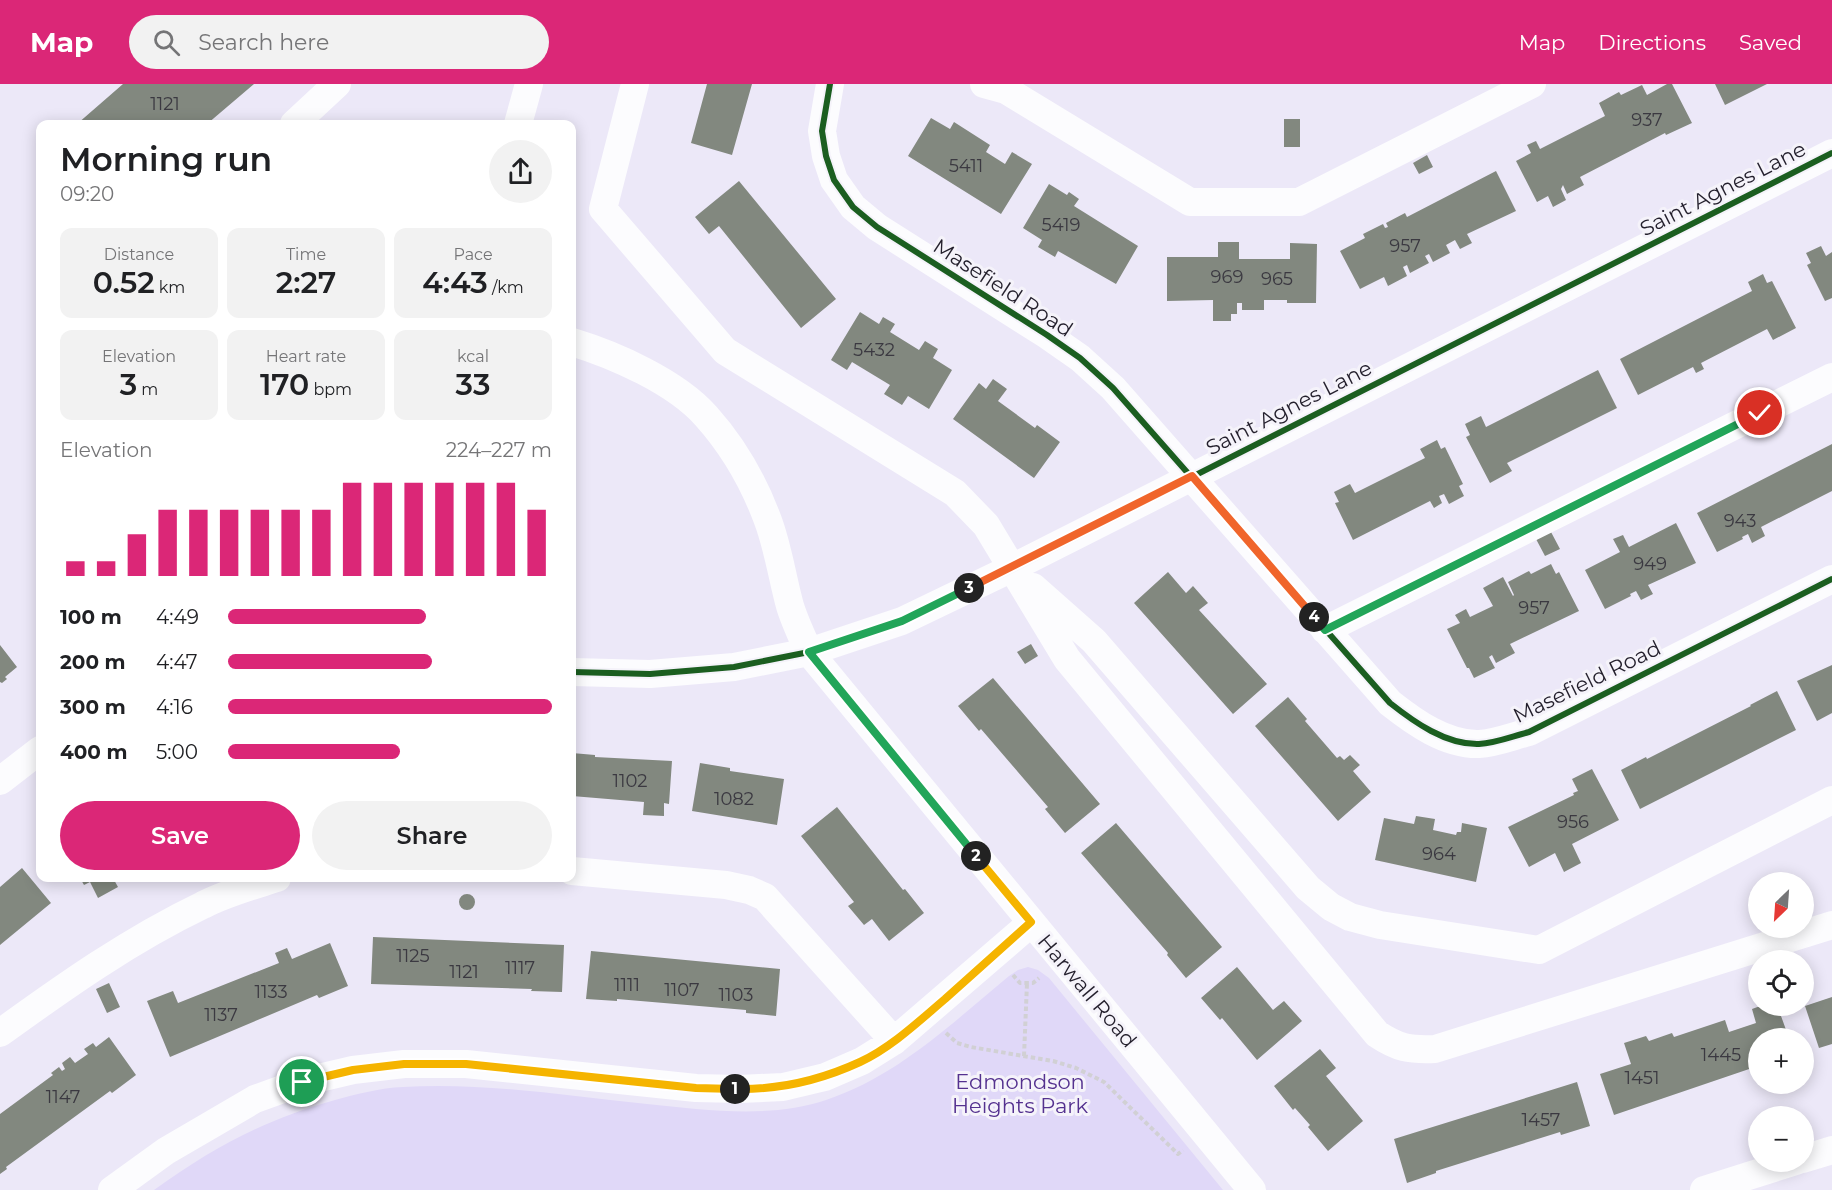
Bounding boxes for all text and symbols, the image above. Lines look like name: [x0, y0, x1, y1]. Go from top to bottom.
search box: [129, 15, 549, 69]
text: Map: [30, 25, 93, 59]
icon: search: [150, 26, 183, 59]
text: Search here: [198, 29, 329, 56]
text: Map: [1519, 30, 1565, 55]
text: Directions: [1598, 30, 1706, 55]
text: Saved: [1739, 30, 1802, 55]
house number: 1121: [150, 93, 180, 115]
house number: 937: [1631, 109, 1663, 131]
street label: Saint Agnes Lane: [1636, 136, 1810, 241]
text: Morning run: [60, 139, 272, 179]
button: share: [489, 140, 552, 203]
house number: 5411: [949, 155, 983, 177]
text: 09:20: [60, 182, 114, 206]
house number: 5419: [1041, 214, 1081, 236]
street label: Masefield Road: [929, 233, 1078, 342]
house number: 957: [1389, 235, 1421, 257]
text: Distance: [104, 245, 174, 264]
text: Time: [286, 245, 326, 264]
text: Pace: [453, 245, 493, 264]
text: 0.52: [93, 264, 155, 301]
text: 2:27: [276, 264, 336, 301]
text: 4:43: [422, 264, 488, 301]
house number: 969: [1211, 266, 1243, 288]
house number: 965: [1261, 268, 1293, 290]
text: km: [155, 278, 185, 297]
text: /km: [488, 278, 524, 297]
house number: 5432: [853, 339, 895, 361]
text: Elevation: [102, 347, 176, 366]
text: Heart rate: [266, 347, 346, 366]
text: kcal: [457, 347, 489, 366]
street label: Saint Agnes Lane: [1202, 355, 1376, 460]
text: 3: [120, 366, 137, 403]
text: 170: [260, 366, 309, 403]
text: 33: [456, 366, 490, 403]
text: m: [137, 380, 158, 399]
text: bpm: [309, 380, 352, 399]
pin: [1734, 387, 1785, 438]
icon: check: [1743, 396, 1776, 429]
text: Elevation: [60, 438, 152, 462]
text: 224–227 m: [446, 438, 552, 462]
house number: 943: [1724, 510, 1756, 532]
house number: 949: [1633, 553, 1667, 575]
pin: 3: [954, 573, 984, 603]
text: 3: [964, 578, 974, 597]
house number: 957: [1518, 597, 1550, 619]
pin: 4: [1299, 602, 1329, 632]
text: 100 m: [60, 605, 122, 629]
text: 4:49: [156, 605, 199, 629]
text: 4: [1308, 607, 1320, 626]
street label: Masefield Road: [1509, 635, 1665, 728]
text: 200 m: [60, 650, 126, 674]
text: 4:47: [156, 650, 198, 674]
text: 300 m: [60, 695, 126, 719]
text: 4:16: [156, 695, 193, 719]
text: 400 m: [60, 740, 128, 764]
text: 5:00: [156, 740, 198, 764]
house number: 1102: [612, 770, 648, 792]
house number: 1082: [714, 788, 754, 810]
button: Save: [60, 801, 300, 870]
button: Share: [312, 801, 552, 870]
house number: 956: [1557, 811, 1589, 833]
pin: 2: [961, 841, 991, 871]
house number: 964: [1422, 843, 1456, 865]
text: 2: [971, 846, 981, 865]
north arrow: [1748, 872, 1814, 938]
map controls: [1748, 872, 1814, 1172]
street label: Harwall Road: [1033, 929, 1142, 1052]
house number: 1125: [396, 945, 430, 967]
button: locate: [1748, 950, 1814, 1016]
house number: 1117: [505, 957, 535, 979]
house number: 1121: [449, 961, 479, 983]
house number: 1111: [614, 974, 640, 996]
house number: 1107: [664, 979, 700, 1001]
house number: 1133: [254, 981, 288, 1003]
house number: 1103: [719, 984, 753, 1006]
house number: 1137: [204, 1004, 238, 1026]
button: +: [1748, 1028, 1814, 1094]
house number: 1445: [1701, 1044, 1741, 1066]
pin: [276, 1056, 327, 1107]
icon: arrive: [285, 1065, 318, 1098]
house number: 1451: [1624, 1067, 1660, 1089]
park label: Edmondson Heights Park: [952, 1069, 1089, 1118]
pin: 1: [720, 1074, 750, 1104]
text: 1: [732, 1079, 738, 1098]
house number: 1147: [46, 1086, 80, 1108]
button: −: [1748, 1106, 1814, 1172]
house number: 1457: [1522, 1109, 1560, 1131]

